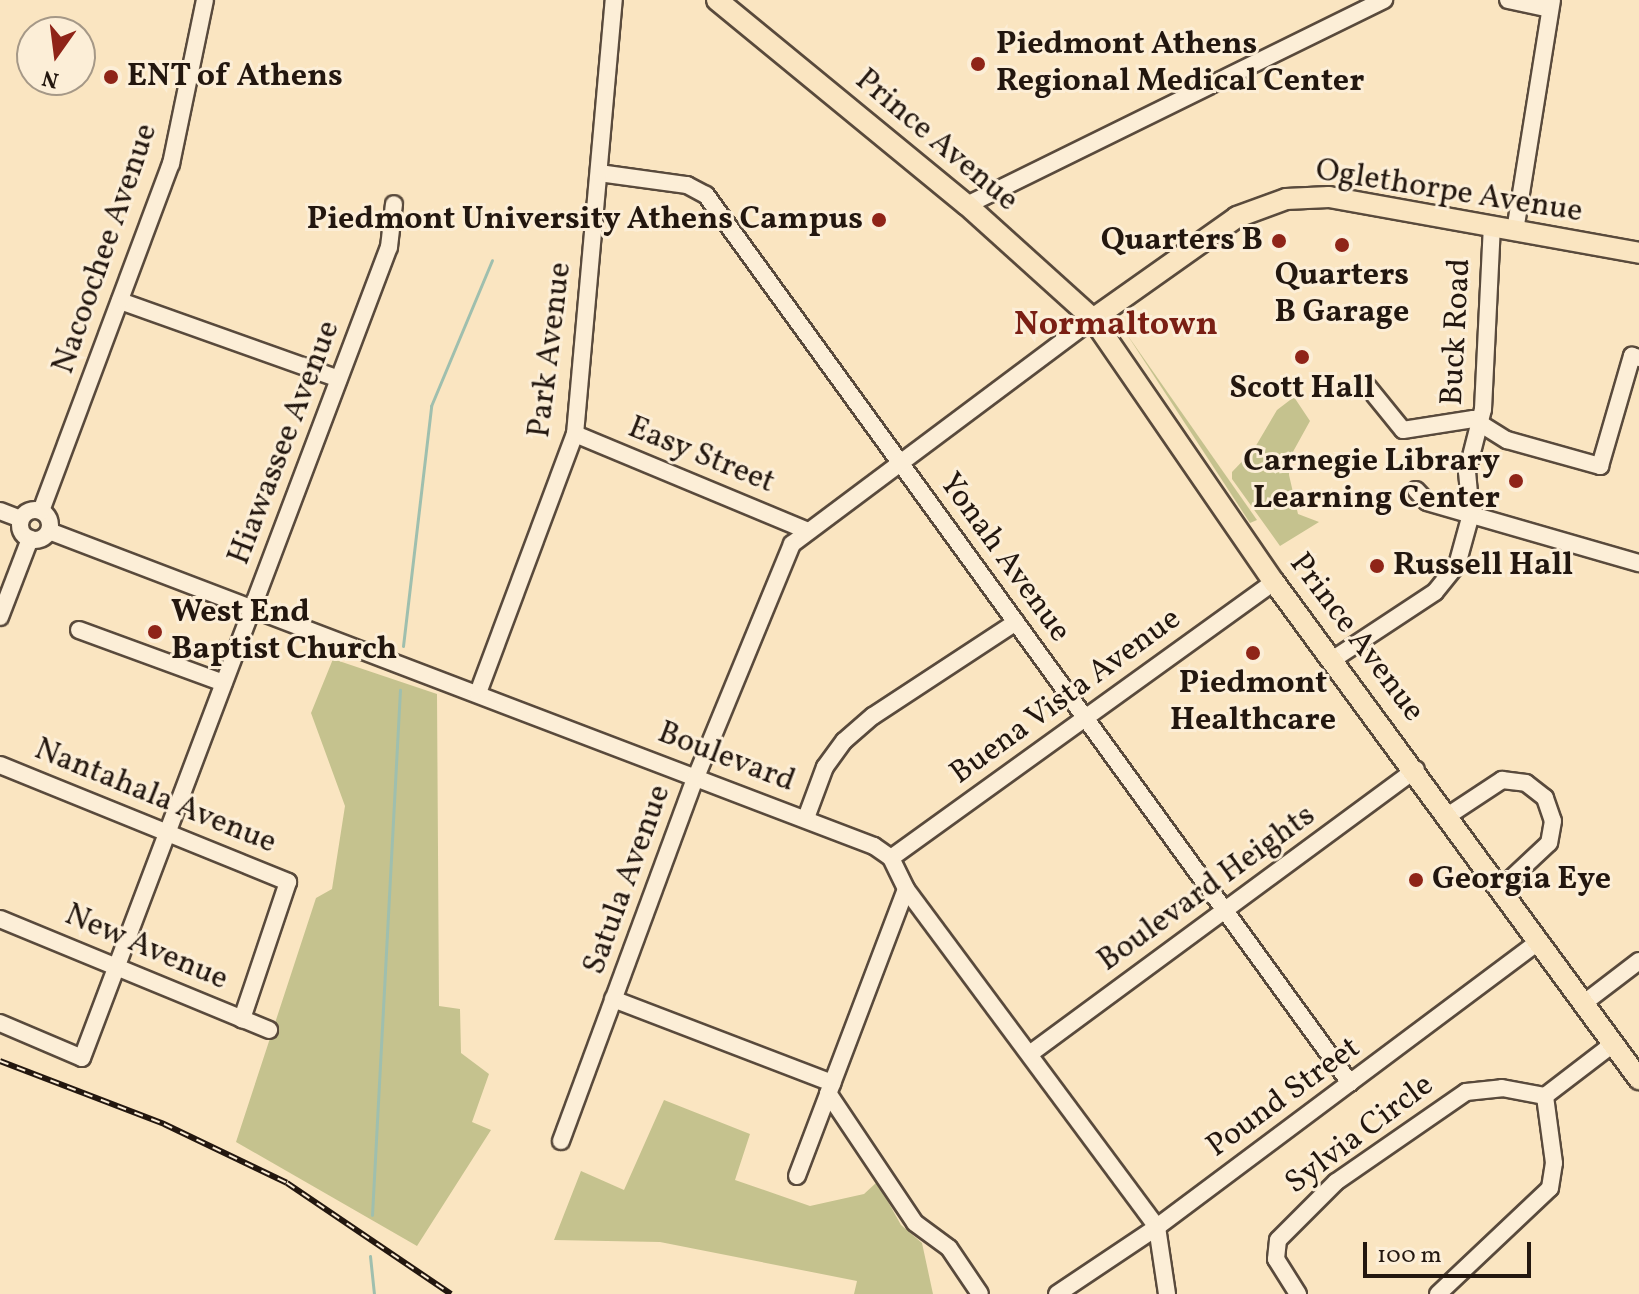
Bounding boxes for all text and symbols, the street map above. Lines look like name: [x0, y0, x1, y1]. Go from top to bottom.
north arrow: [16, 16, 96, 96]
place label: Piedmont Athens Regional Medical Center: [996, 27, 1364, 102]
marker: Piedmont Athens Regional Medical Center: [967, 53, 989, 75]
place label: ENT of Athens: [127, 58, 341, 96]
text: N: [39, 61, 62, 95]
street label: Prince Avenue: [847, 62, 1025, 220]
marker: ENT of Athens: [102, 68, 120, 86]
street label: Nacoochee Avenue: [45, 119, 167, 379]
street label: Oglethorpe Avenue: [1313, 152, 1585, 232]
place label: Piedmont University Athens Campus: [306, 201, 863, 239]
marker: Piedmont University Athens Campus: [870, 211, 888, 229]
place label: Quarters B: [1101, 222, 1263, 260]
marker: Quarters B: [1270, 232, 1288, 250]
marker: Quarters B Garage: [1333, 236, 1351, 254]
street label: Buck Road: [1434, 257, 1480, 407]
place label: Quarters B Garage: [1275, 258, 1409, 333]
street label: Park Avenue: [521, 260, 581, 440]
district label: Normaltown: [1014, 306, 1218, 346]
street label: Hiawassee Avenue: [221, 316, 349, 570]
marker: Scott Hall: [1293, 348, 1311, 366]
place label: Scott Hall: [1229, 370, 1375, 408]
street label: Easy Street: [622, 409, 780, 503]
place label: Carnegie Library Learning Center: [1243, 444, 1500, 519]
street label: Yonah Avenue: [930, 466, 1078, 650]
marker: Carnegie Library Learning Center: [1507, 472, 1525, 490]
street label: Prince Avenue: [1280, 546, 1432, 730]
place label: Russell Hall: [1393, 547, 1573, 585]
marker: Russell Hall: [1368, 557, 1386, 575]
place label: West End Baptist Church: [171, 595, 397, 670]
street label: Buena Vista Avenue: [943, 600, 1189, 794]
marker: West End Baptist Church: [146, 623, 164, 641]
marker: Piedmont Healthcare: [1244, 644, 1262, 662]
place label: Piedmont Healthcare: [1170, 666, 1336, 741]
street label: Boulevard: [652, 714, 800, 802]
street label: Nantahala Avenue: [28, 731, 282, 863]
street label: Satula Avenue: [576, 780, 680, 980]
street label: Boulevard Heights: [1091, 797, 1323, 981]
place label: Georgia Eye: [1432, 861, 1611, 899]
marker: Georgia Eye: [1407, 871, 1425, 889]
street label: New Avenue: [58, 896, 234, 1000]
street label: Pound Street: [1200, 1029, 1368, 1167]
street label: Sylvia Circle: [1278, 1067, 1442, 1203]
scale bar: [1367, 1226, 1535, 1276]
text: 100 m: [1377, 1239, 1442, 1273]

